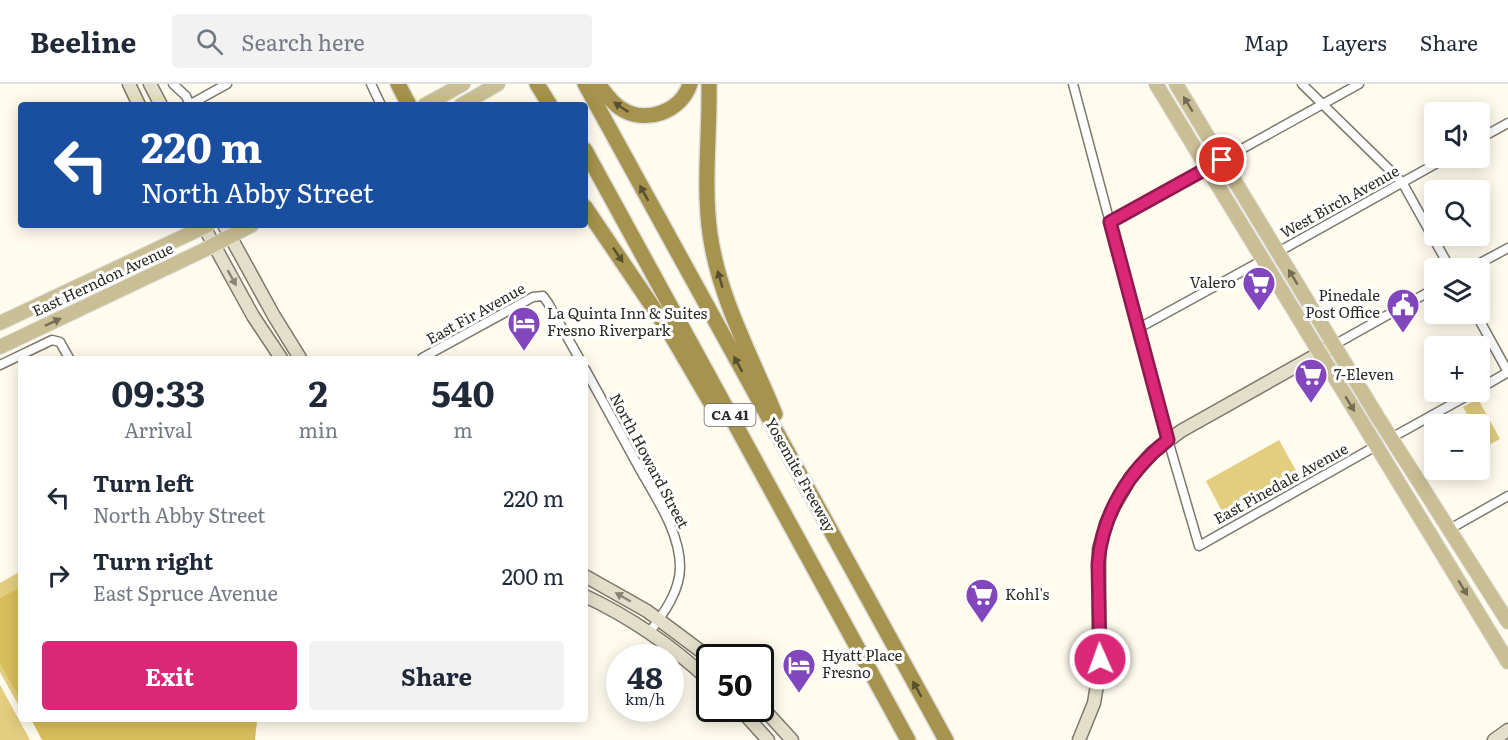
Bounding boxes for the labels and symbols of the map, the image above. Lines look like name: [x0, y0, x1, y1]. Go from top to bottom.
one-way arrow: [1183, 96, 1194, 112]
one-way arrow: [613, 102, 630, 113]
pin: [1196, 134, 1247, 185]
street label: West Birch Avenue: [1275, 158, 1403, 243]
one-way arrow: [639, 184, 649, 201]
street label: East Herndon Avenue: [28, 236, 177, 321]
one-way arrow: [612, 247, 623, 264]
supermarket icon: Valero: [1241, 265, 1277, 312]
one-way arrow: [1287, 269, 1298, 285]
one-way arrow: [227, 270, 237, 287]
one-way arrow: [715, 270, 724, 288]
place label: Valero: [1190, 270, 1236, 293]
street label: East Fir Avenue: [422, 276, 529, 349]
place label: Pinedale Post Office: [1305, 283, 1380, 323]
public building icon: Pinedale Post Office: [1385, 287, 1421, 334]
place label: La Quinta Inn & Suites Fresno Riverpark: [547, 301, 707, 341]
hotel icon: La Quinta Inn & Suites Fresno Riverpark: [506, 305, 542, 352]
one-way arrow: [44, 317, 61, 326]
one-way arrow: [733, 355, 743, 372]
supermarket icon: 7-Eleven: [1293, 357, 1329, 404]
place label: 7-Eleven: [1334, 362, 1394, 385]
street label: North Howard Street: [605, 389, 696, 532]
one-way arrow: [1345, 396, 1356, 412]
road number: CA 41: [704, 404, 756, 426]
street label: Yosemite Freeway: [760, 413, 843, 536]
street label: East Pinedale Avenue: [1209, 436, 1352, 529]
supermarket icon: Kohl's: [964, 577, 1000, 624]
one-way arrow: [1457, 580, 1468, 596]
place label: Kohl's: [1005, 582, 1050, 605]
one-way arrow: [615, 591, 631, 602]
position arrow: [1068, 627, 1132, 691]
place label: Hyatt Place Fresno: [822, 643, 903, 683]
speed limit sign: 50: [696, 644, 774, 722]
hotel icon: Hyatt Place Fresno: [781, 647, 817, 694]
one-way arrow: [912, 680, 922, 697]

